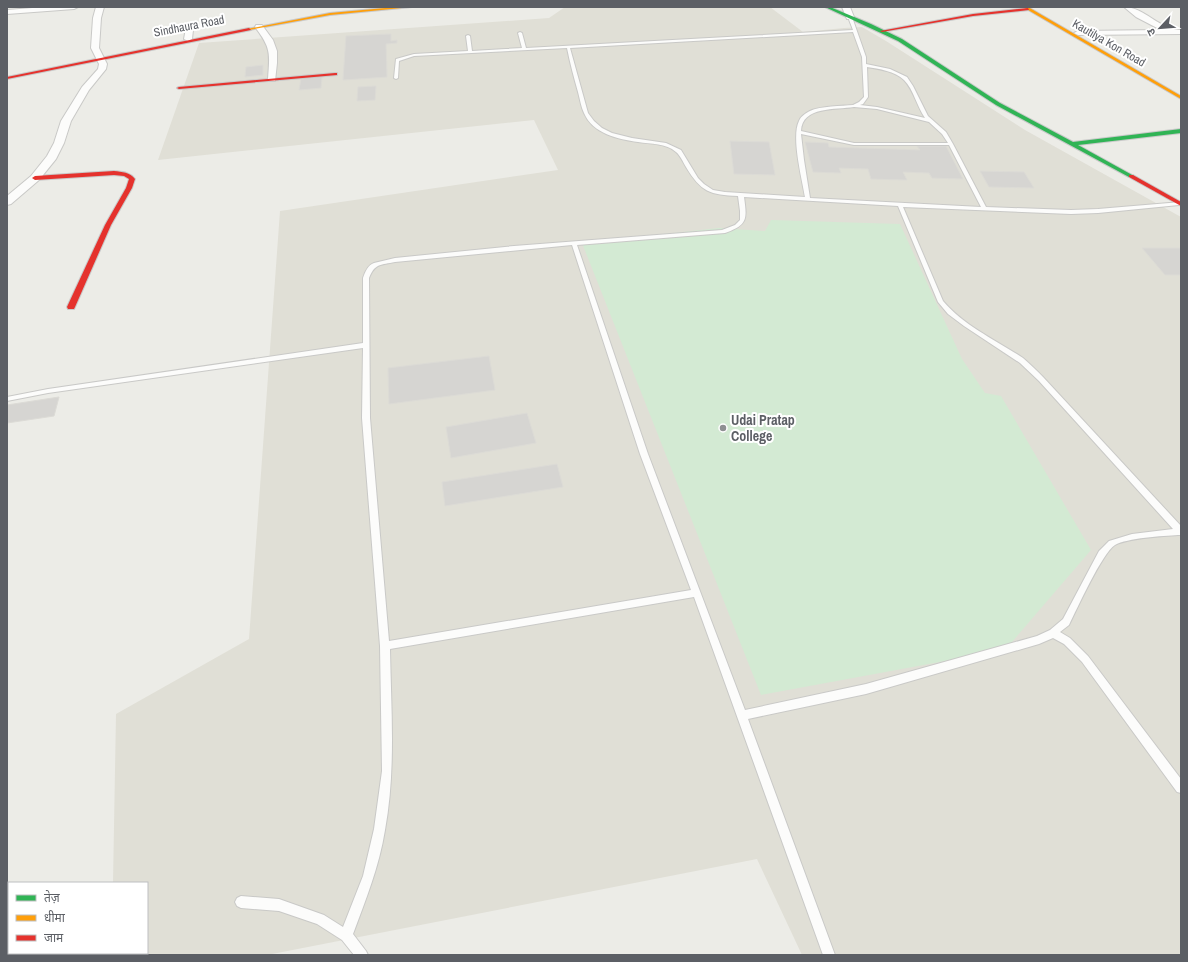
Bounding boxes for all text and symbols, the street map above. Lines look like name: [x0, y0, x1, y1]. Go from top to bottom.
north arrow: [1140, 8, 1180, 48]
street label: Sindhaura Road: [152, 11, 226, 41]
street label: Kautilya Kon Road: [1069, 16, 1149, 70]
text: उ: [1143, 26, 1159, 38]
place label: Udai Pratap College: [731, 411, 795, 445]
marker: Udai Pratap College: [718, 423, 728, 433]
legend: [8, 882, 148, 954]
text: तेज़: [44, 890, 61, 906]
text: धीमा: [44, 910, 66, 926]
text: जाम: [44, 930, 64, 946]

